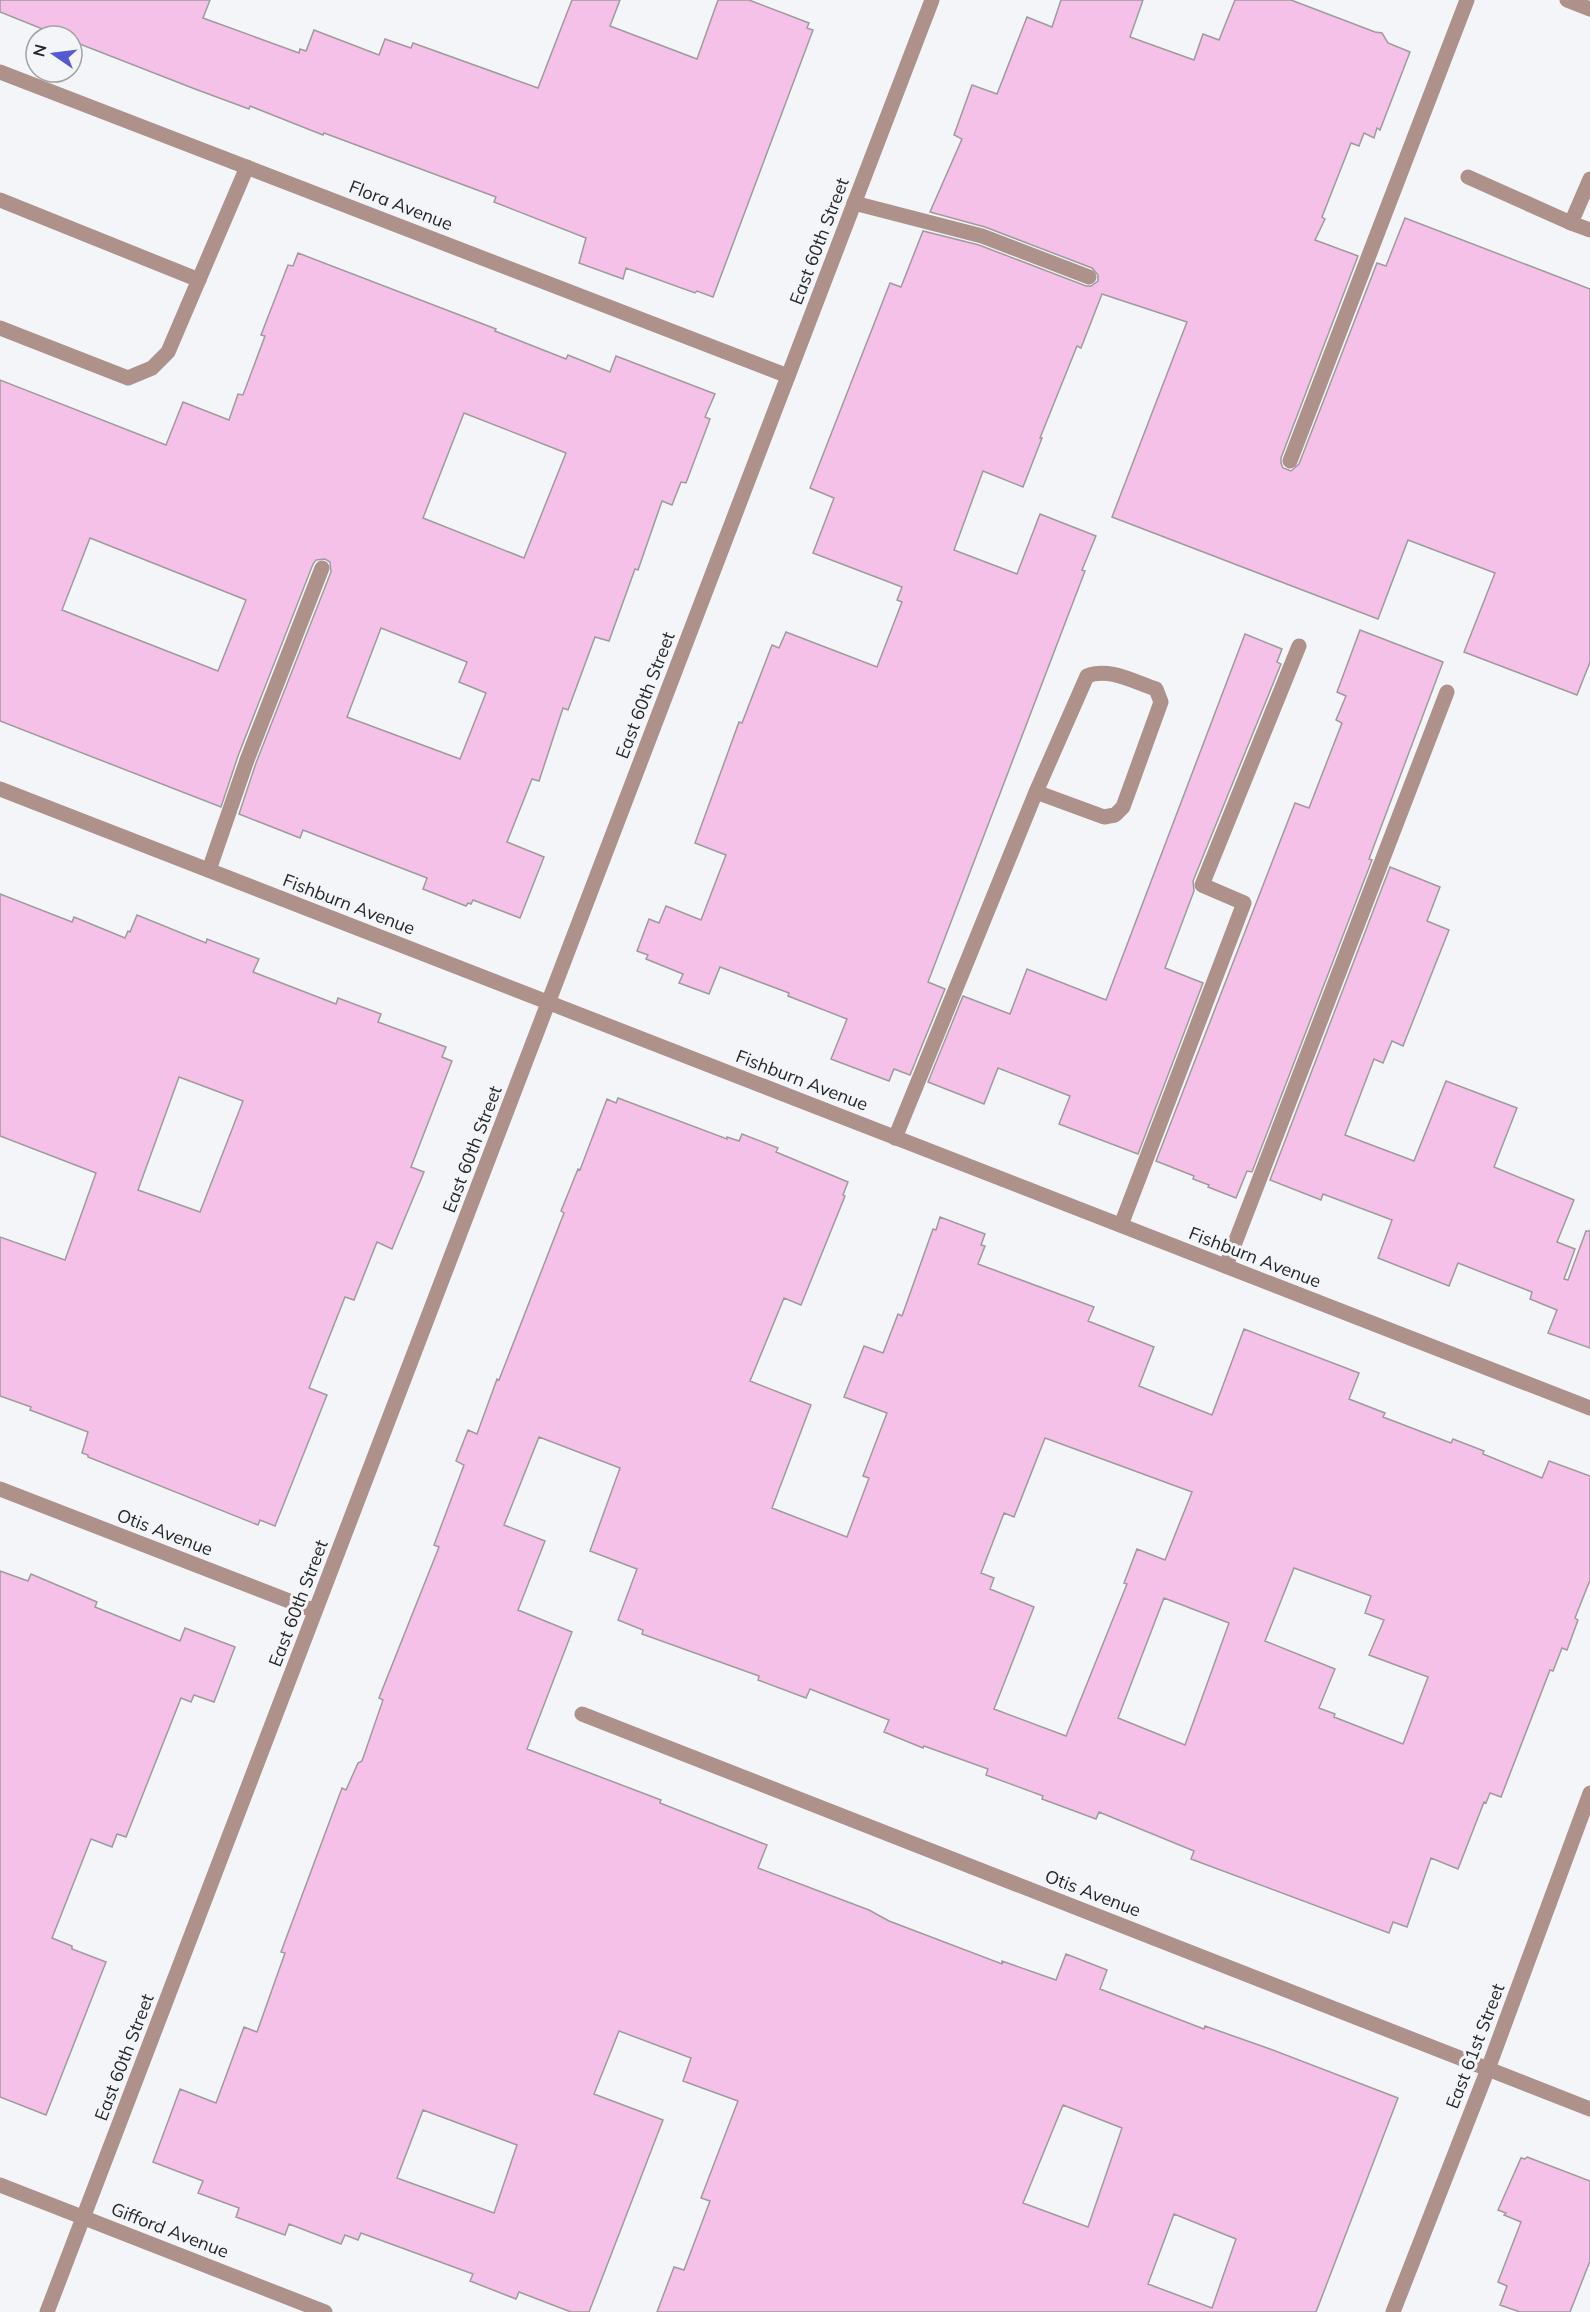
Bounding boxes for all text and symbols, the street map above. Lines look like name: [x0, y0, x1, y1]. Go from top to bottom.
north arrow: [24, 24, 84, 84]
text: N: [28, 42, 51, 59]
street label: East 60th Street: [784, 174, 854, 308]
street label: Flora Avenue: [346, 175, 456, 235]
street label: East 60th Street: [610, 628, 680, 762]
street label: Fishburn Avenue: [280, 868, 418, 940]
street label: Fishburn Avenue: [733, 1044, 871, 1116]
street label: East 60th Street: [437, 1082, 507, 1216]
street label: Fishburn Avenue: [1186, 1221, 1324, 1293]
street label: Otis Avenue: [114, 1503, 216, 1561]
street label: East 60th Street: [263, 1536, 333, 1670]
street label: Otis Avenue: [1042, 1864, 1144, 1922]
street label: East 61st Street: [1441, 1980, 1509, 2112]
street label: East 60th Street: [89, 1990, 159, 2124]
street label: Gifford Avenue: [108, 2197, 232, 2263]

